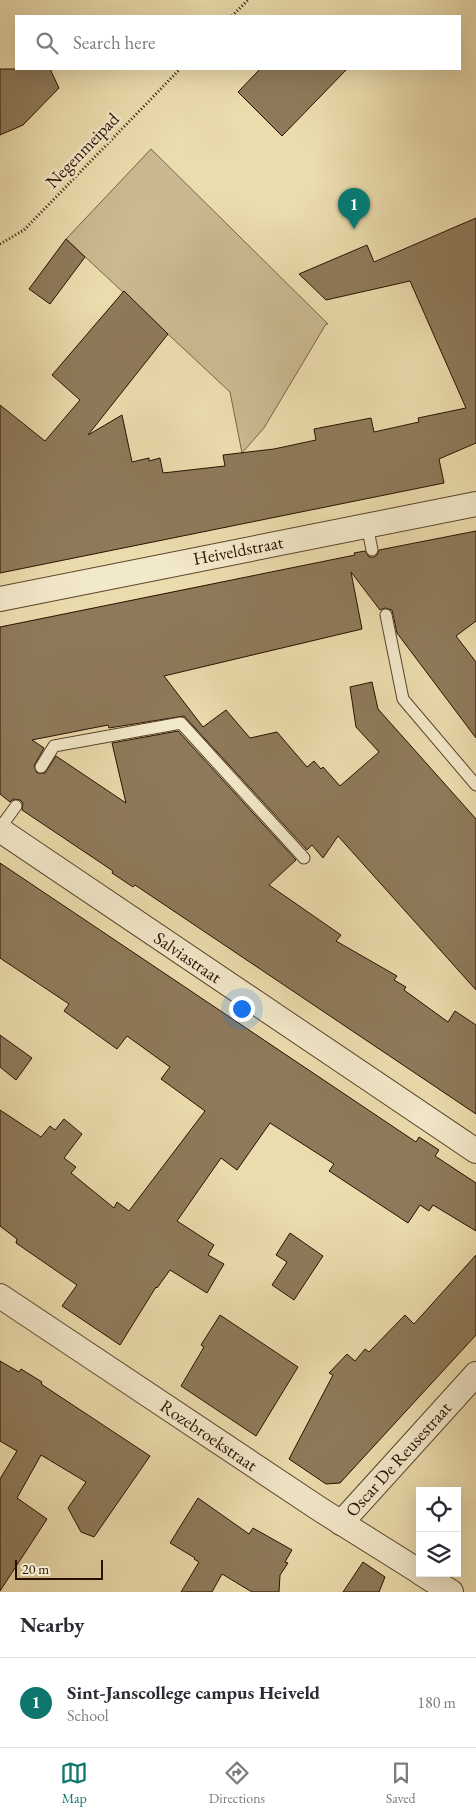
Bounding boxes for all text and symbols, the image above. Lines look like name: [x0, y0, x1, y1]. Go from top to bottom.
search box: [15, 15, 461, 70]
icon: search: [33, 29, 61, 57]
text: Search here: [73, 30, 155, 55]
street label: Negenmeipad: [40, 107, 124, 193]
pin: 1: [338, 188, 370, 229]
street label: Heiveldstraat: [191, 530, 285, 570]
street label: Salviastraat: [150, 926, 227, 988]
your location: [229, 996, 255, 1022]
street label: Rozebroekstraat: [156, 1394, 262, 1476]
street label: Oscar De Reusestraat: [340, 1396, 456, 1521]
map controls: [416, 1487, 461, 1577]
button: locate: [416, 1487, 461, 1532]
button: layers: [416, 1532, 461, 1577]
scale bar: [15, 1557, 102, 1580]
text: 20 m: [22, 1560, 49, 1578]
text: Nearby: [20, 1611, 84, 1638]
text: Sint-Janscollege campus Heiveld: [67, 1680, 320, 1705]
text: 1: [32, 1692, 40, 1713]
text: 180 m: [417, 1692, 456, 1713]
text: School: [67, 1705, 109, 1726]
tab: Map: [60, 1759, 88, 1807]
tab: Directions: [209, 1759, 265, 1807]
tab: Saved: [386, 1759, 416, 1807]

